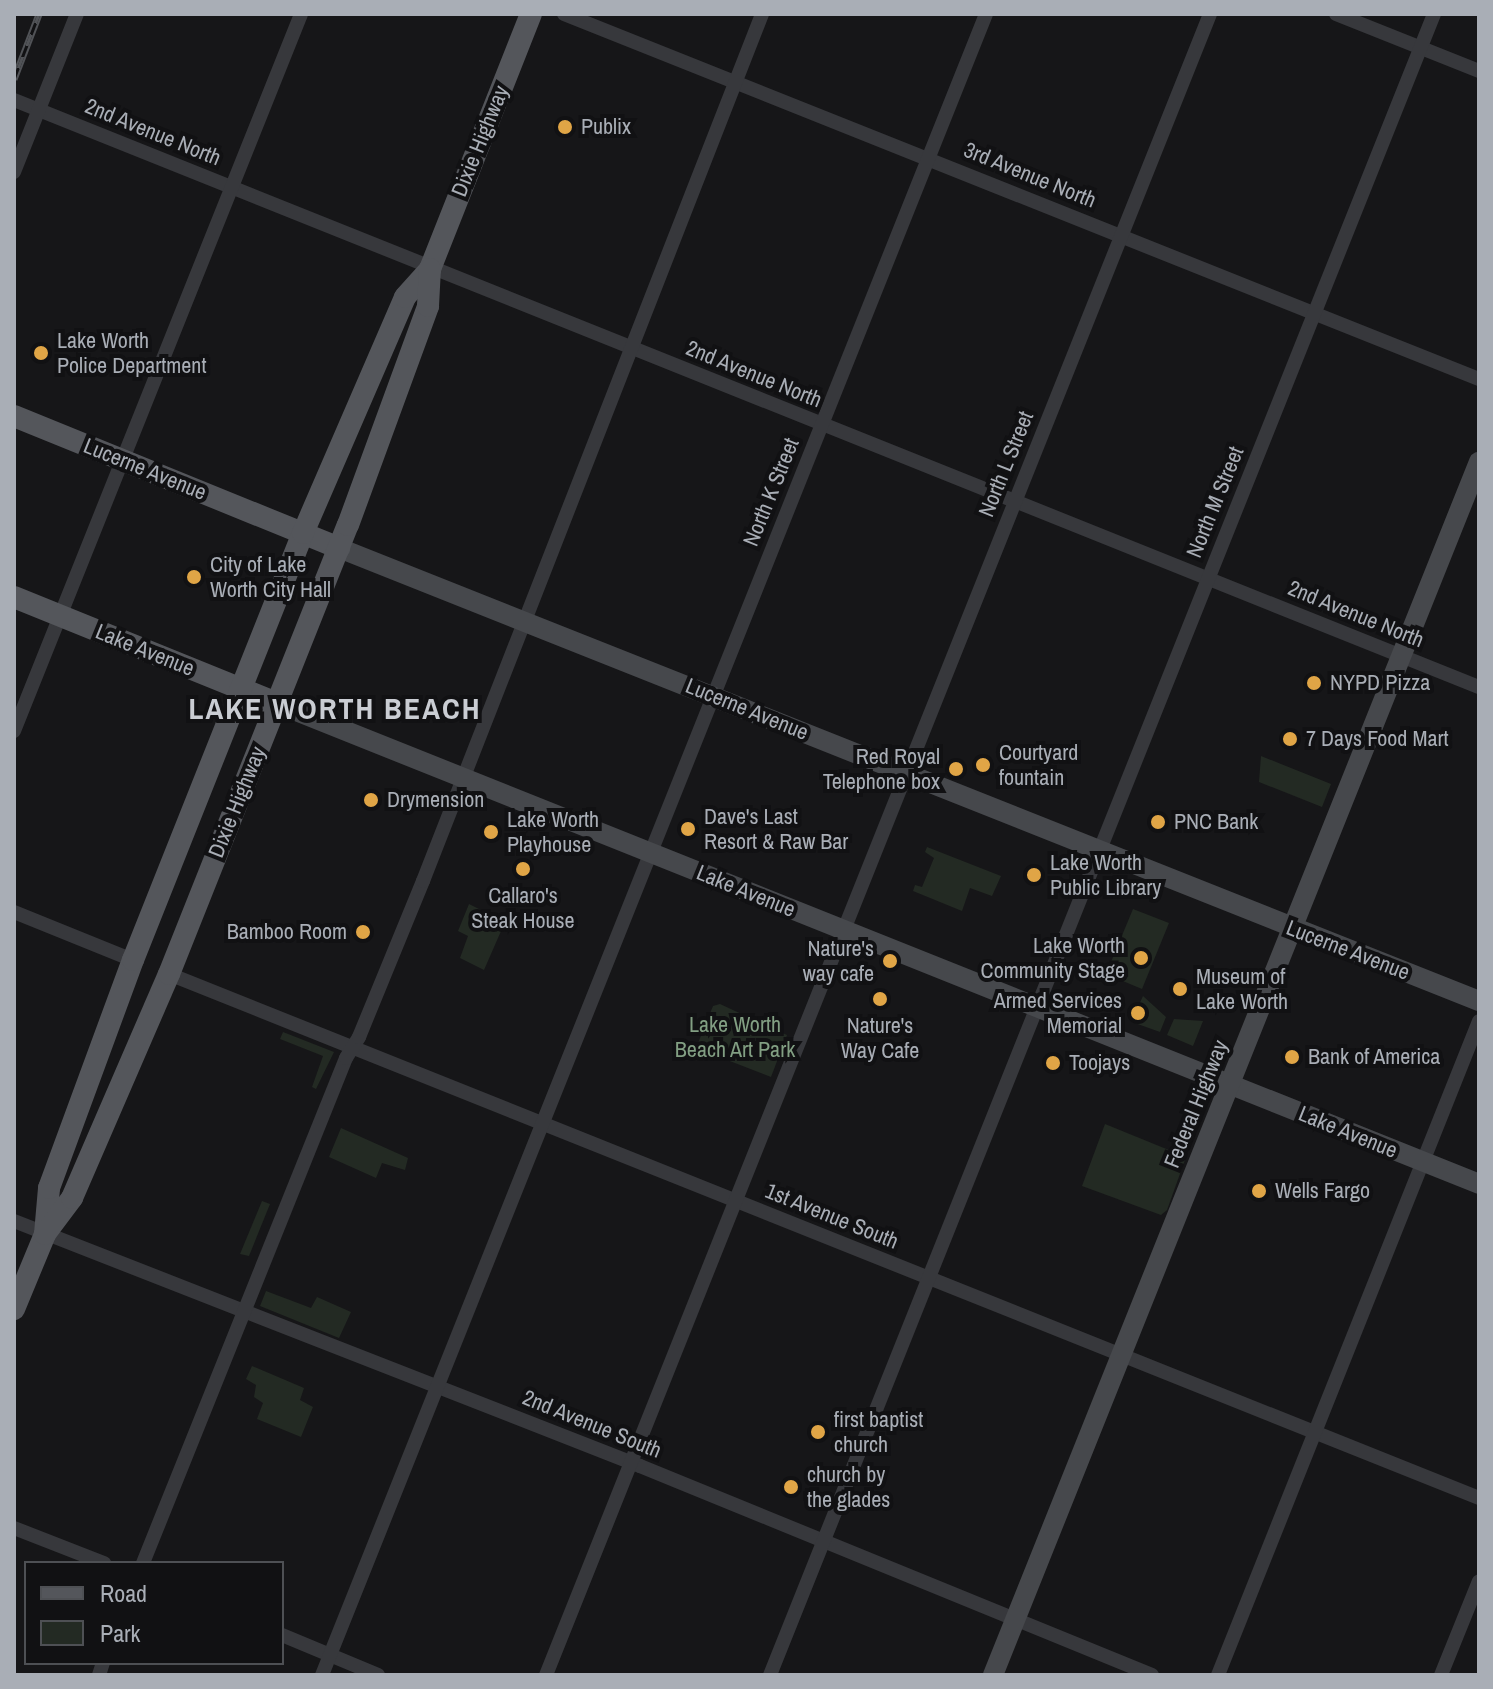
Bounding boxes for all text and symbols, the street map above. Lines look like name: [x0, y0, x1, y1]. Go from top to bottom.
street label: Dixie Highway: [446, 82, 514, 200]
street label: 2nd Avenue North: [81, 93, 225, 171]
place label: Publix: [581, 114, 631, 140]
marker: Publix: [556, 118, 574, 136]
street label: 3rd Avenue North: [960, 136, 1100, 214]
place label: Lake Worth Police Department: [57, 327, 206, 378]
street label: 2nd Avenue North: [682, 335, 826, 413]
marker: Lake Worth Police Department: [32, 344, 50, 362]
street label: North L Street: [973, 407, 1039, 521]
street label: Lucerne Avenue: [79, 432, 211, 506]
street label: North K Street: [737, 434, 805, 550]
street label: North M Street: [1181, 443, 1249, 561]
place label: City of Lake Worth City Hall: [210, 551, 331, 602]
marker: City of Lake Worth City Hall: [185, 568, 203, 586]
street label: 2nd Avenue North: [1284, 575, 1428, 653]
street label: Lake Avenue: [91, 618, 199, 682]
place label: NYPD Pizza: [1330, 670, 1430, 696]
street label: Lucerne Avenue: [681, 672, 813, 746]
marker: NYPD Pizza: [1305, 674, 1323, 692]
district label: LAKE WORTH BEACH: [189, 690, 481, 726]
place label: 7 Days Food Mart: [1306, 726, 1448, 752]
marker: 7 Days Food Mart: [1281, 730, 1299, 748]
place label: Courtyard fountain: [999, 739, 1078, 790]
street label: Dixie Highway: [203, 743, 271, 861]
place label: Red Royal Telephone box: [823, 743, 940, 794]
marker: Courtyard fountain: [974, 756, 992, 774]
marker: Red Royal Telephone box: [947, 760, 965, 778]
place label: Drymension: [387, 787, 484, 813]
marker: Drymension: [362, 791, 380, 809]
place label: Dave's Last Resort & Raw Bar: [704, 803, 848, 854]
place label: Lake Worth Playhouse: [507, 806, 599, 858]
place label: PNC Bank: [1174, 809, 1258, 835]
marker: PNC Bank: [1149, 813, 1167, 831]
marker: Dave's Last Resort & Raw Bar: [679, 820, 697, 838]
marker: Lake Worth Playhouse: [482, 823, 500, 841]
place label: Lake Worth Public Library: [1050, 849, 1161, 900]
street label: Lake Avenue: [692, 859, 800, 923]
marker: Callaro's Steak House: [514, 860, 532, 878]
marker: Lake Worth Public Library: [1025, 866, 1043, 884]
place label: Callaro's Steak House: [471, 882, 575, 934]
street label: Lucerne Avenue: [1282, 914, 1414, 986]
place label: Bamboo Room: [227, 919, 347, 945]
marker: Bamboo Room: [354, 923, 372, 941]
place label: Lake Worth Community Stage: [981, 932, 1125, 984]
place label: Nature's way cafe: [803, 935, 874, 986]
marker: Lake Worth Community Stage: [1132, 949, 1150, 967]
marker: Nature's way cafe: [881, 952, 899, 970]
place label: Museum of Lake Worth: [1196, 963, 1288, 1014]
marker: Museum of Lake Worth: [1171, 980, 1189, 998]
place label: Armed Services Memorial: [994, 987, 1122, 1038]
marker: Nature's Way Cafe: [871, 990, 889, 1008]
marker: Armed Services Memorial: [1129, 1004, 1147, 1022]
park label: Lake Worth Beach Art Park: [674, 1011, 796, 1062]
place label: Nature's Way Cafe: [841, 1012, 919, 1064]
street label: Federal Highway: [1158, 1036, 1234, 1172]
place label: Bank of America: [1308, 1044, 1441, 1070]
marker: Bank of America: [1283, 1048, 1301, 1066]
place label: Toojays: [1069, 1050, 1130, 1076]
marker: Toojays: [1044, 1054, 1062, 1072]
street label: Lake Avenue: [1294, 1100, 1402, 1164]
street label: 1st Avenue South: [761, 1177, 903, 1255]
place label: Wells Fargo: [1275, 1178, 1370, 1204]
marker: Wells Fargo: [1250, 1182, 1268, 1200]
street label: 2nd Avenue South: [518, 1384, 666, 1464]
place label: first baptist church: [834, 1406, 923, 1458]
marker: first baptist church: [809, 1423, 827, 1441]
place label: church by the glades: [807, 1461, 890, 1512]
marker: church by the glades: [782, 1478, 800, 1496]
legend: [24, 1561, 284, 1665]
text: Road: [100, 1577, 147, 1609]
text: Park: [100, 1617, 140, 1649]

